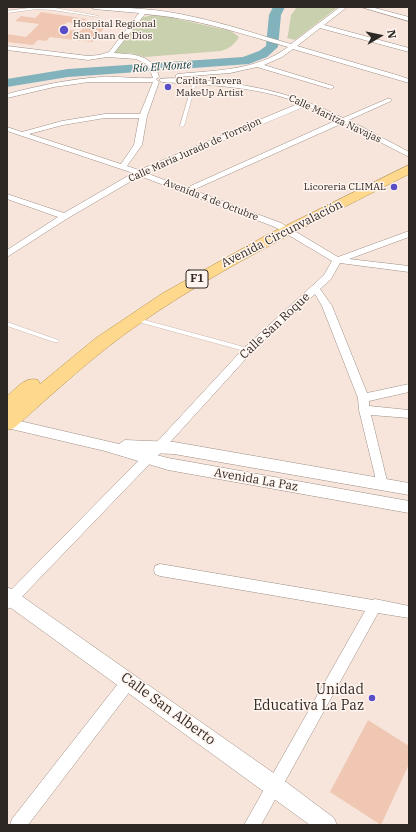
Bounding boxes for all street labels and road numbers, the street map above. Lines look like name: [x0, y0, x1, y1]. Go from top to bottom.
street label: Calle Maritza Navajas: [287, 92, 383, 146]
street label: Calle Maria Jurado de Torrejon: [127, 115, 263, 185]
street label: Avenida 4 de Octubre: [162, 176, 260, 224]
street label: Avenida Circunvalación: [219, 197, 345, 271]
road number: F1: [186, 270, 208, 288]
street label: Calle San Roque: [237, 290, 313, 362]
street label: Avenida La Paz: [213, 466, 299, 494]
street label: Calle San Alberto: [117, 669, 219, 749]

